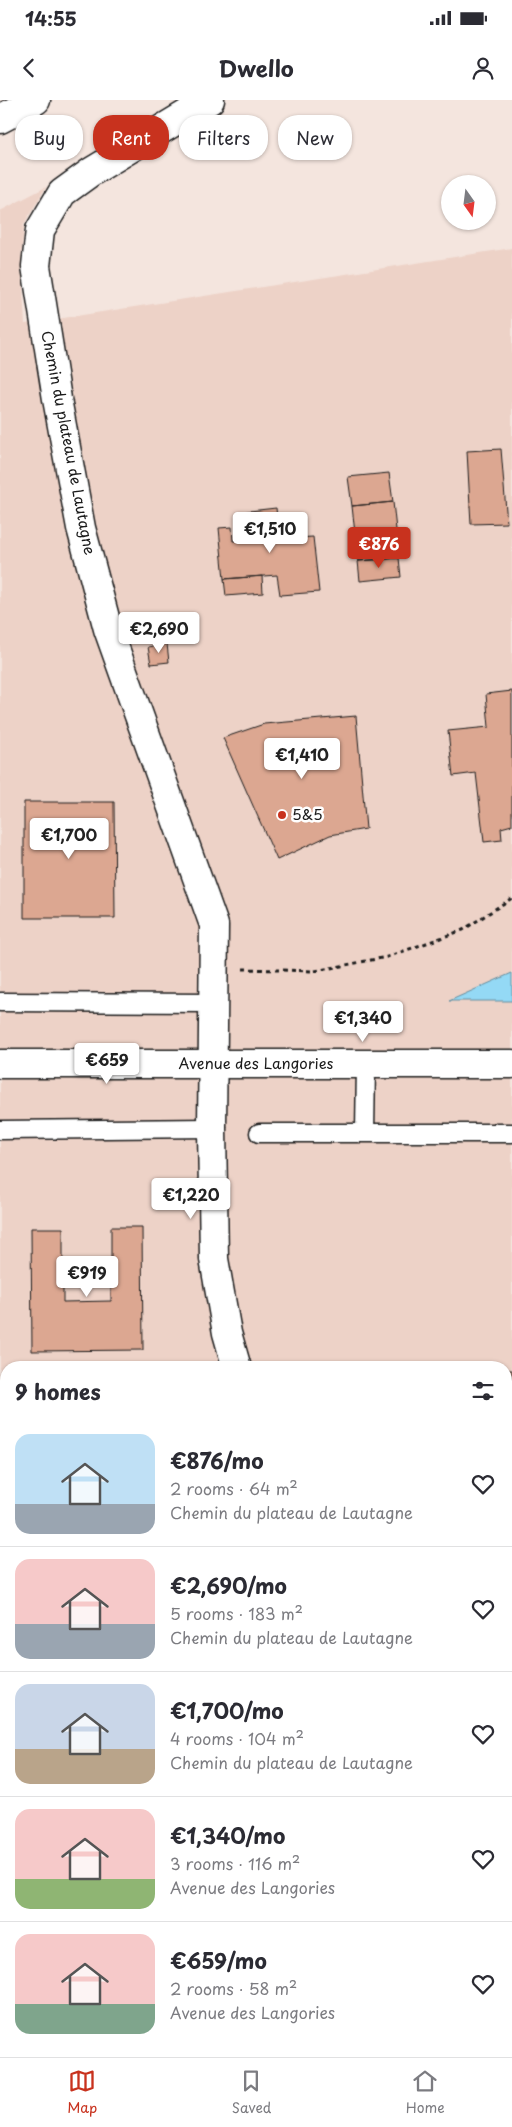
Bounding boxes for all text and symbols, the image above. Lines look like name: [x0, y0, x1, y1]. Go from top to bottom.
text: 14:55: [25, 4, 77, 32]
text: Dwello: [218, 51, 294, 84]
icon: back: [15, 54, 43, 82]
icon: person: [469, 54, 497, 82]
chip: Buy: [15, 115, 83, 160]
chip: Rent: [93, 115, 169, 160]
chip: Filters: [179, 115, 268, 160]
chip: New: [278, 115, 352, 160]
north arrow: [441, 175, 496, 230]
map controls: [441, 175, 496, 230]
street label: Chemin du plateau de Lautagne: [36, 329, 103, 557]
pin: €1,510: [229, 512, 311, 554]
text: €1,510: [244, 516, 296, 540]
pin: €876: [349, 526, 409, 569]
text: €876: [359, 531, 399, 555]
pin: €2,690: [118, 612, 200, 654]
text: €2,690: [129, 616, 189, 640]
pin: €1,410: [261, 738, 343, 780]
text: €1,410: [275, 742, 329, 766]
place label: 5&5: [292, 802, 323, 825]
marker: 5&5: [276, 809, 288, 821]
pin: €1,700: [28, 818, 110, 860]
text: €1,700: [41, 822, 97, 846]
pin: €1,340: [322, 1000, 404, 1043]
text: €1,340: [334, 1005, 392, 1029]
pin: €659: [77, 1042, 137, 1085]
text: €659: [85, 1047, 129, 1071]
street label: Avenue des Langories: [179, 1051, 334, 1074]
pin: €1,220: [150, 1178, 232, 1220]
text: €1,220: [162, 1182, 220, 1206]
pin: €919: [57, 1256, 117, 1298]
text: €919: [67, 1260, 107, 1284]
text: 9 homes: [15, 1375, 101, 1407]
icon: filters: [469, 1377, 497, 1405]
text: €876/mo: [170, 1444, 264, 1476]
icon: home: [55, 1454, 115, 1514]
icon: heart: [469, 1470, 497, 1498]
text: 2 rooms · 64 m²: [170, 1476, 298, 1500]
text: Chemin du plateau de Lautagne: [170, 1500, 413, 1524]
text: €2,690/mo: [170, 1569, 287, 1601]
icon: home: [55, 1579, 115, 1639]
icon: heart: [469, 1595, 497, 1623]
text: 5 rooms · 183 m²: [170, 1601, 303, 1625]
text: Chemin du plateau de Lautagne: [170, 1625, 413, 1649]
text: €1,700/mo: [170, 1694, 284, 1726]
icon: home: [55, 1704, 115, 1764]
icon: heart: [469, 1720, 497, 1748]
text: 4 rooms · 104 m²: [170, 1726, 304, 1750]
text: Chemin du plateau de Lautagne: [170, 1750, 413, 1774]
text: €1,340/mo: [170, 1819, 285, 1851]
icon: home: [55, 1829, 115, 1889]
icon: heart: [469, 1845, 497, 1873]
text: 3 rooms · 116 m²: [170, 1851, 300, 1875]
text: Avenue des Langories: [170, 1875, 335, 1899]
text: €659/mo: [170, 1944, 267, 1976]
icon: home: [55, 1954, 115, 2014]
icon: heart: [469, 1970, 497, 1998]
text: 2 rooms · 58 m²: [170, 1976, 297, 2000]
text: Avenue des Langories: [170, 2000, 335, 2024]
tab: Map: [67, 2067, 97, 2118]
tab: Saved: [232, 2067, 271, 2118]
tab: Home: [406, 2067, 445, 2118]

